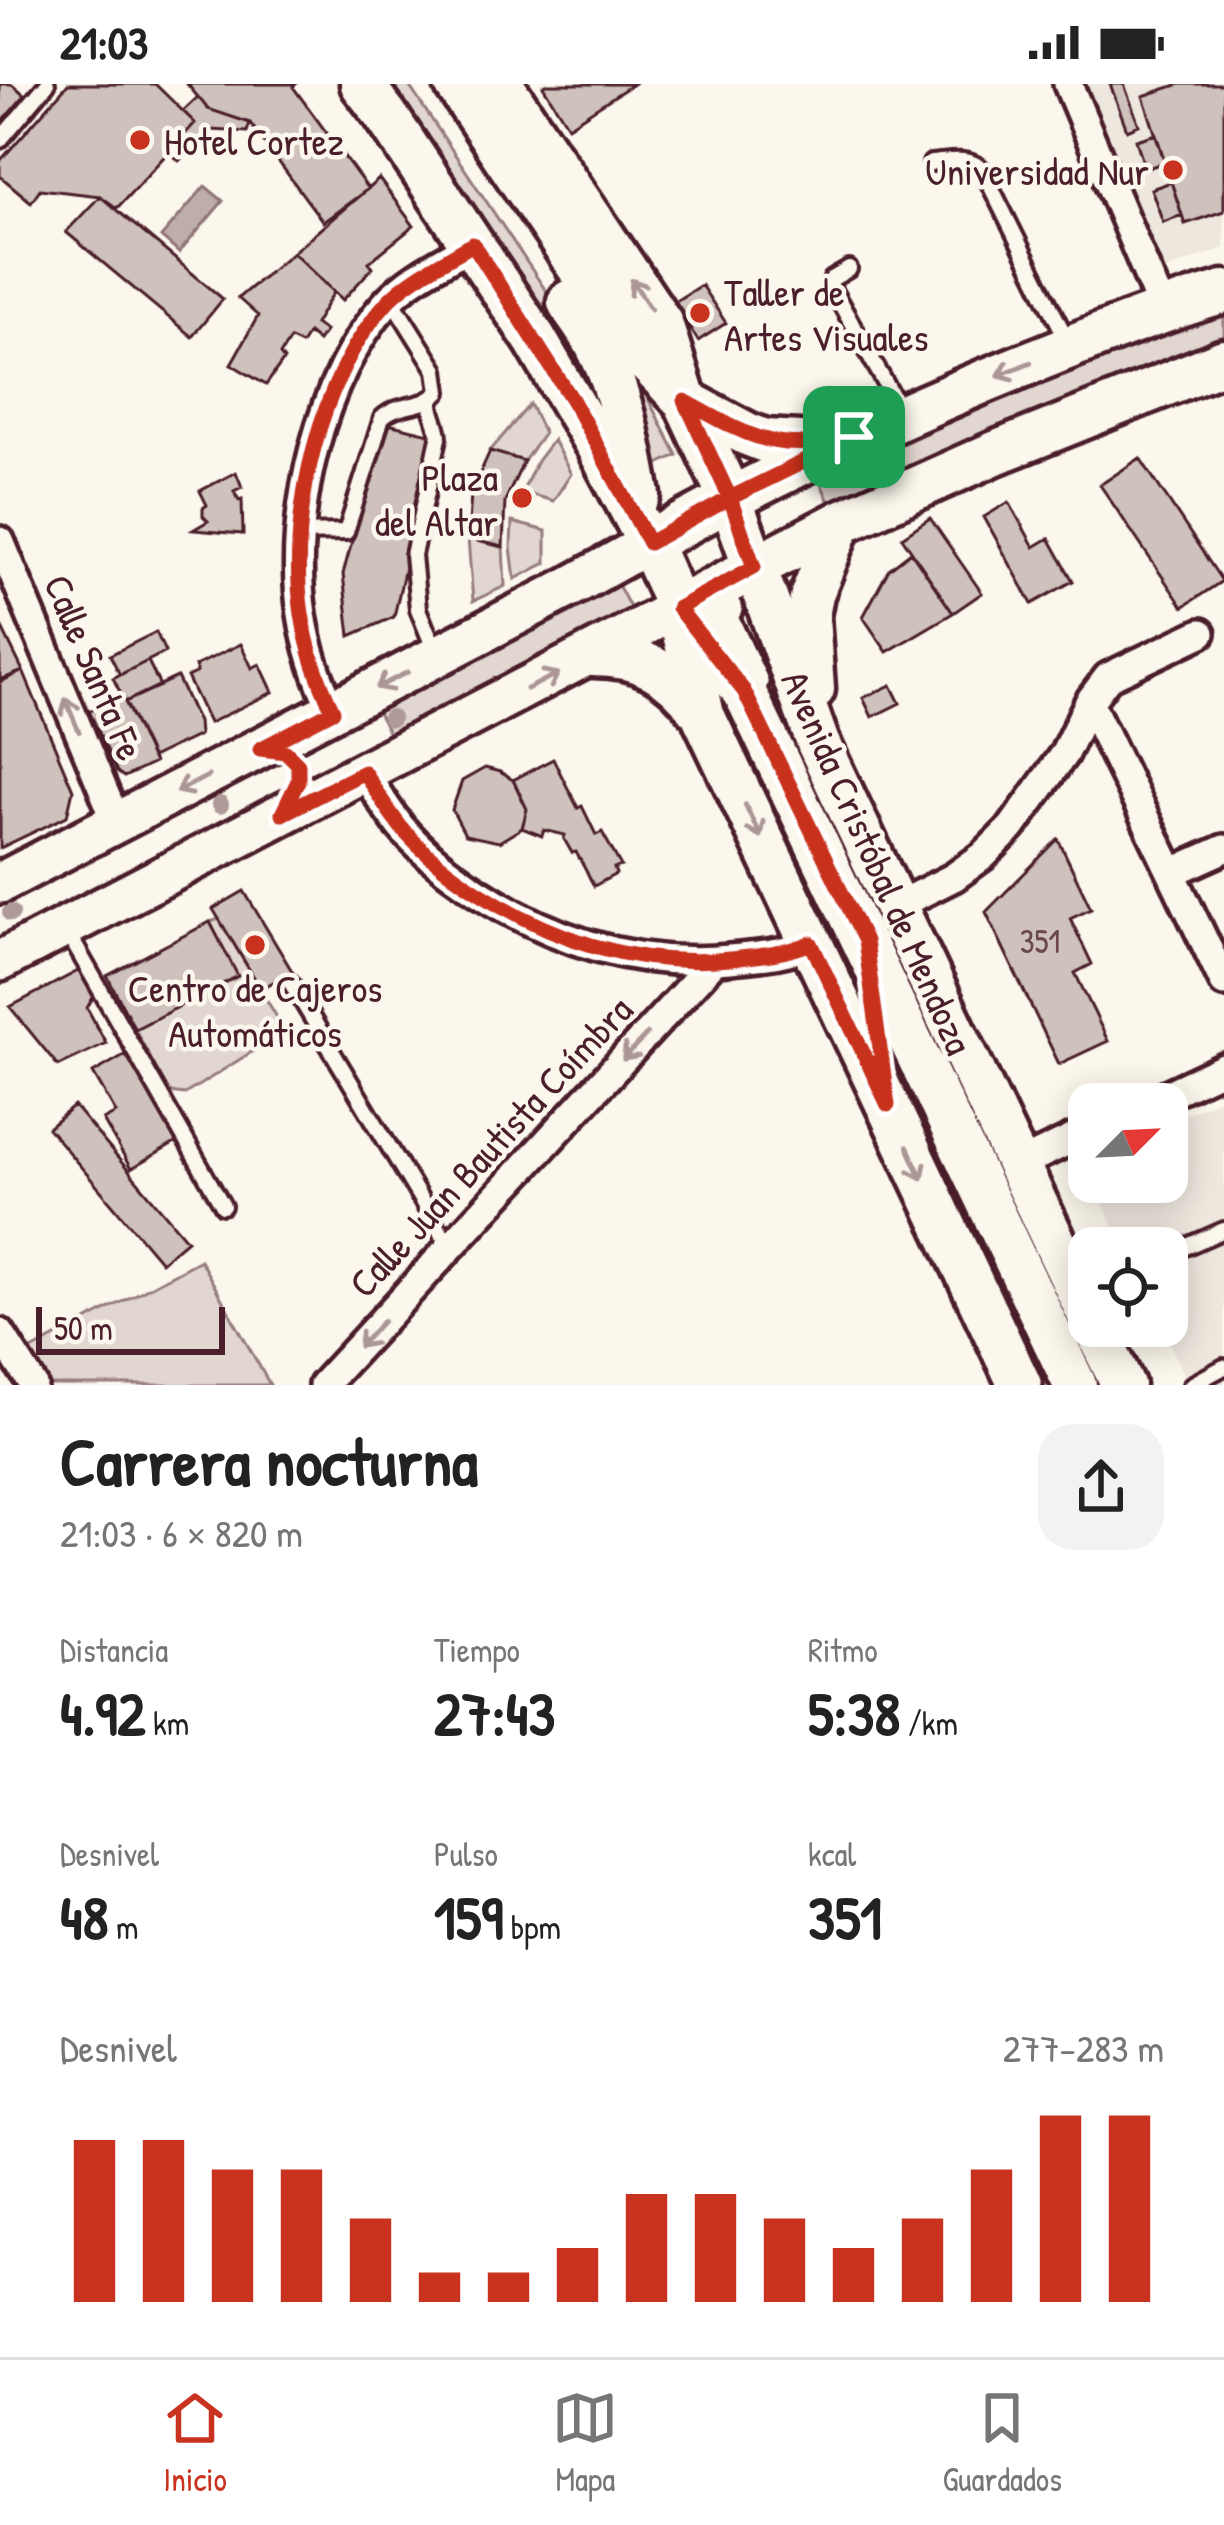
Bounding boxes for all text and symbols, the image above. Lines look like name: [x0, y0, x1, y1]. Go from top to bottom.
text: 21:03: [60, 12, 148, 73]
place label: Hotel Cortez: [164, 114, 344, 167]
marker: Hotel Cortez: [127, 127, 153, 153]
place label: Universidad Nur: [925, 144, 1149, 197]
marker: Universidad Nur: [1160, 157, 1186, 183]
place label: Taller de Artes Visuales: [724, 265, 928, 363]
one-way arrow: [629, 277, 654, 311]
marker: Taller de Artes Visuales: [687, 300, 713, 326]
one-way arrow: [997, 360, 1034, 381]
pin: [803, 386, 905, 488]
icon: arrive: [821, 404, 887, 470]
place label: Plaza del Altar: [375, 450, 498, 548]
marker: Plaza del Altar: [509, 485, 535, 511]
street label: Calle Santa Fe: [32, 566, 158, 768]
street label: Avenida Cristóbal de Mendoza: [769, 662, 987, 1062]
one-way arrow: [525, 668, 560, 691]
one-way arrow: [374, 670, 410, 693]
one-way arrow: [60, 697, 81, 734]
one-way arrow: [175, 774, 210, 797]
one-way arrow: [743, 802, 765, 838]
house number: 351: [1020, 919, 1060, 963]
marker: Centro de Cajeros Automáticos: [242, 932, 268, 958]
place label: Centro de Cajeros Automáticos: [128, 961, 382, 1059]
street label: Calle Juan Bautista Coímbra: [336, 984, 644, 1308]
one-way arrow: [621, 1031, 649, 1061]
north arrow: [1068, 1083, 1188, 1203]
map controls: [1068, 1083, 1188, 1347]
one-way arrow: [905, 1144, 927, 1180]
button: locate: [1068, 1227, 1188, 1347]
scale bar: [36, 1301, 225, 1354]
text: 50 m: [54, 1306, 113, 1350]
one-way arrow: [357, 1318, 385, 1348]
text: Carrera nocturna: [60, 1416, 478, 1506]
button: share: [1038, 1424, 1164, 1550]
text: 21:03 · 6 × 820 m: [60, 1506, 303, 1559]
text: Distancia: [60, 1628, 168, 1672]
text: Tiempo: [434, 1628, 520, 1672]
text: Ritmo: [808, 1628, 877, 1672]
text: 4.92: [60, 1672, 145, 1754]
text: 27:43: [434, 1672, 555, 1754]
text: 5:38: [808, 1672, 900, 1754]
text: km: [145, 1701, 189, 1745]
text: /km: [900, 1701, 958, 1745]
text: Desnivel: [60, 1832, 159, 1876]
text: Pulso: [434, 1832, 498, 1876]
text: kcal: [808, 1832, 856, 1876]
text: 48: [60, 1876, 108, 1958]
text: 159: [434, 1876, 503, 1958]
text: 351: [808, 1876, 882, 1958]
text: m: [108, 1905, 139, 1949]
text: bpm: [503, 1905, 561, 1949]
text: Desnivel: [60, 2021, 177, 2074]
text: 277–283 m: [1003, 2021, 1164, 2074]
tab: Inicio: [162, 2385, 228, 2501]
tab: Mapa: [552, 2385, 618, 2501]
tab: Guardados: [943, 2385, 1062, 2501]

